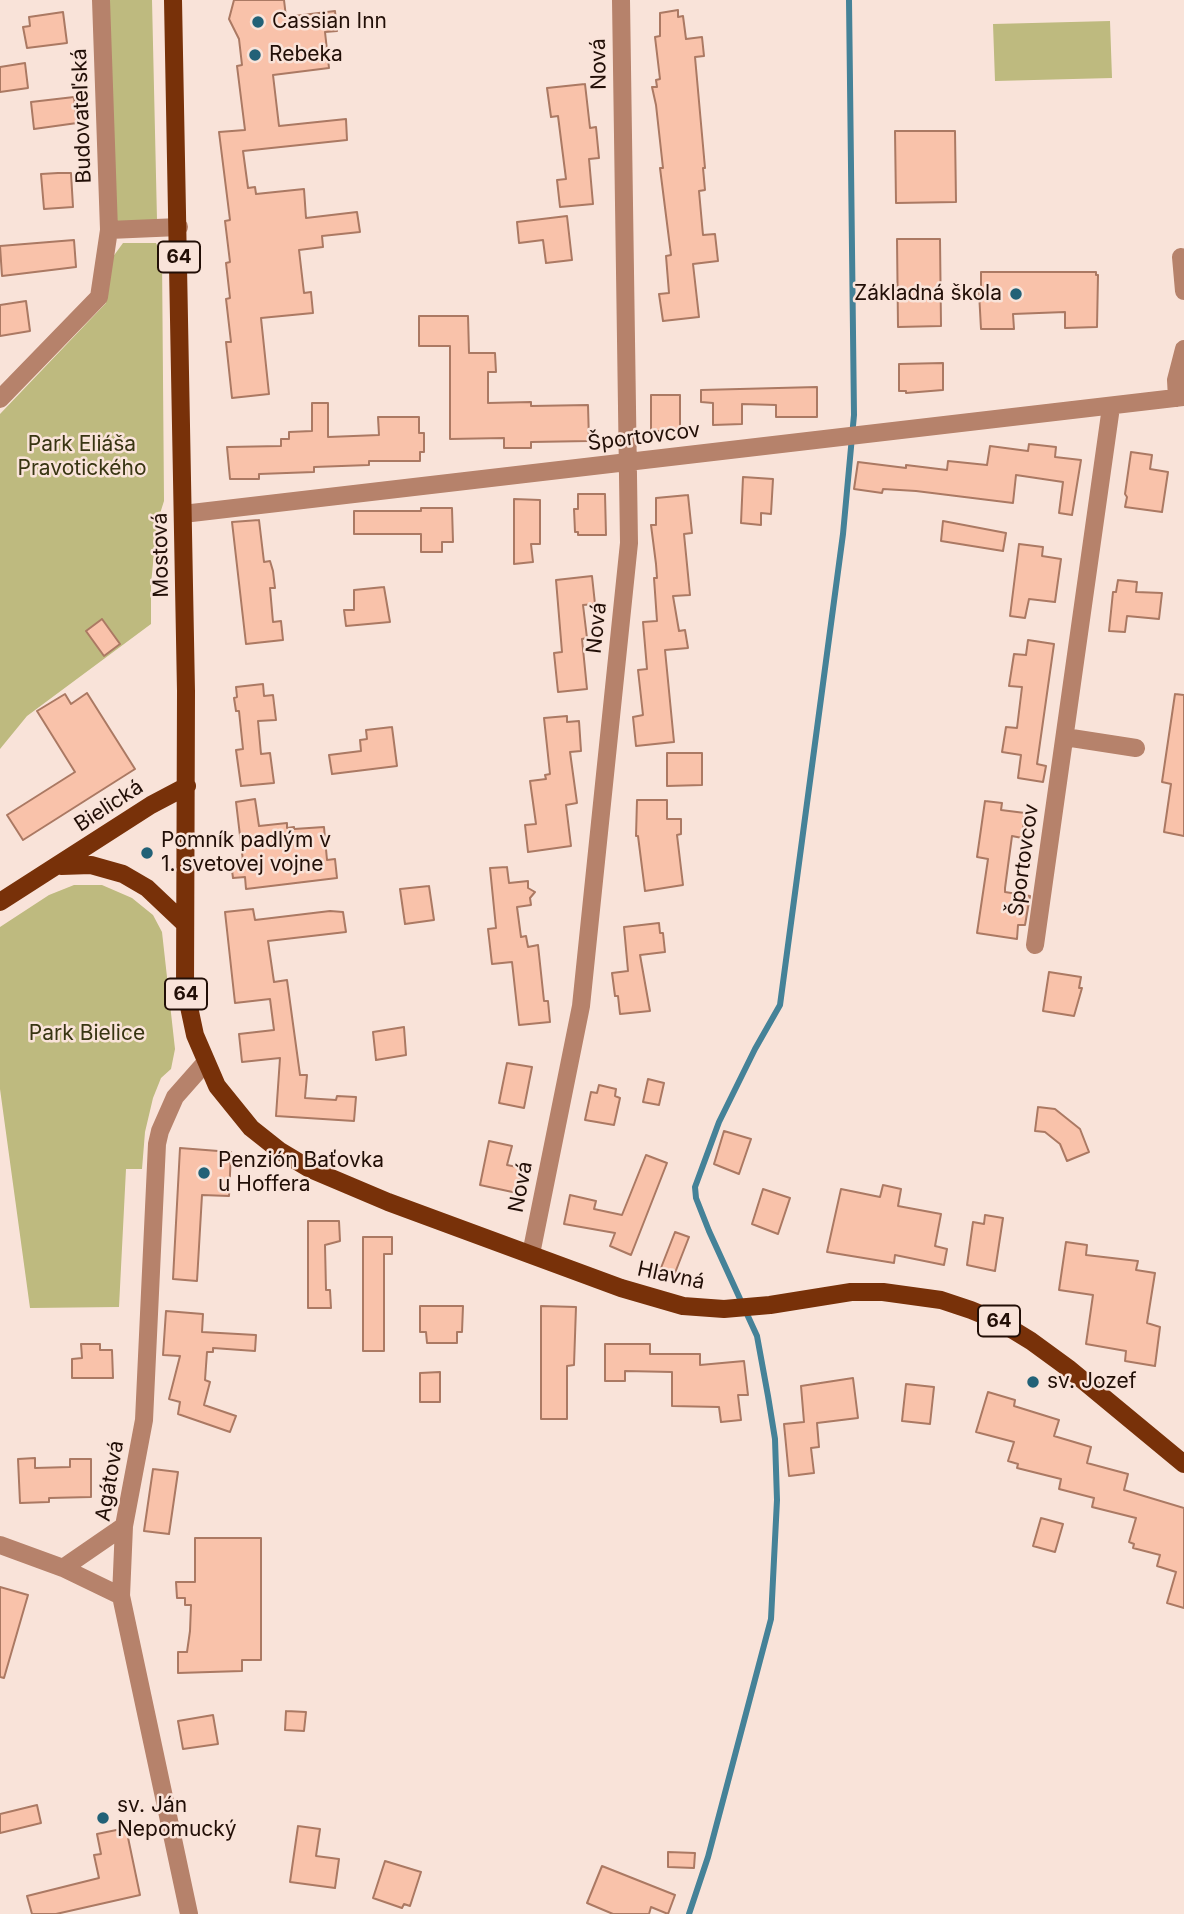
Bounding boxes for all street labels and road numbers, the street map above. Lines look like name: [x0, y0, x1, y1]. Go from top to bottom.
street label: Nová: [586, 38, 612, 90]
street label: Budovateľská: [67, 48, 97, 184]
road number: 64: [158, 242, 200, 272]
street label: Športovcov: [586, 418, 702, 456]
street label: Mostová: [148, 512, 174, 598]
street label: Nová: [582, 601, 612, 655]
street label: Bielická: [70, 775, 148, 837]
street label: Športovcov: [1004, 802, 1044, 918]
road number: 64: [165, 978, 207, 1010]
street label: Nová: [504, 1159, 538, 1215]
street label: Hlavná: [635, 1257, 707, 1295]
road number: 64: [978, 1306, 1020, 1336]
street label: Agátová: [91, 1439, 129, 1523]

